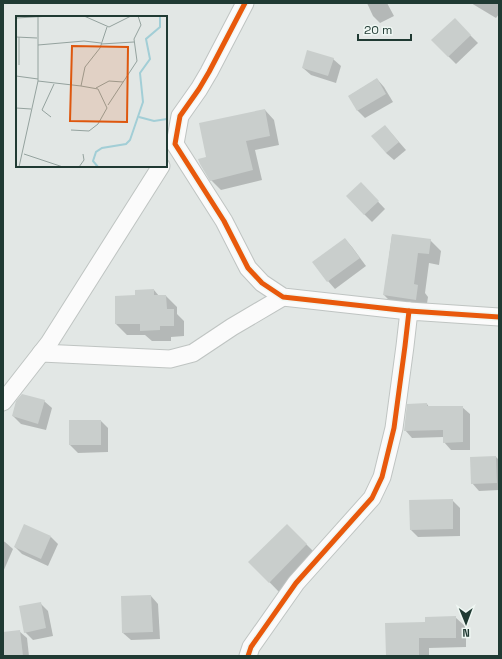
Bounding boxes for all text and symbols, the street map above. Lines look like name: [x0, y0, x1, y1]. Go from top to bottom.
inset map: [16, 16, 167, 167]
scale bar: [358, 16, 411, 42]
text: 20 m: [364, 22, 392, 38]
north arrow: [446, 603, 486, 643]
text: N: [462, 626, 470, 640]

